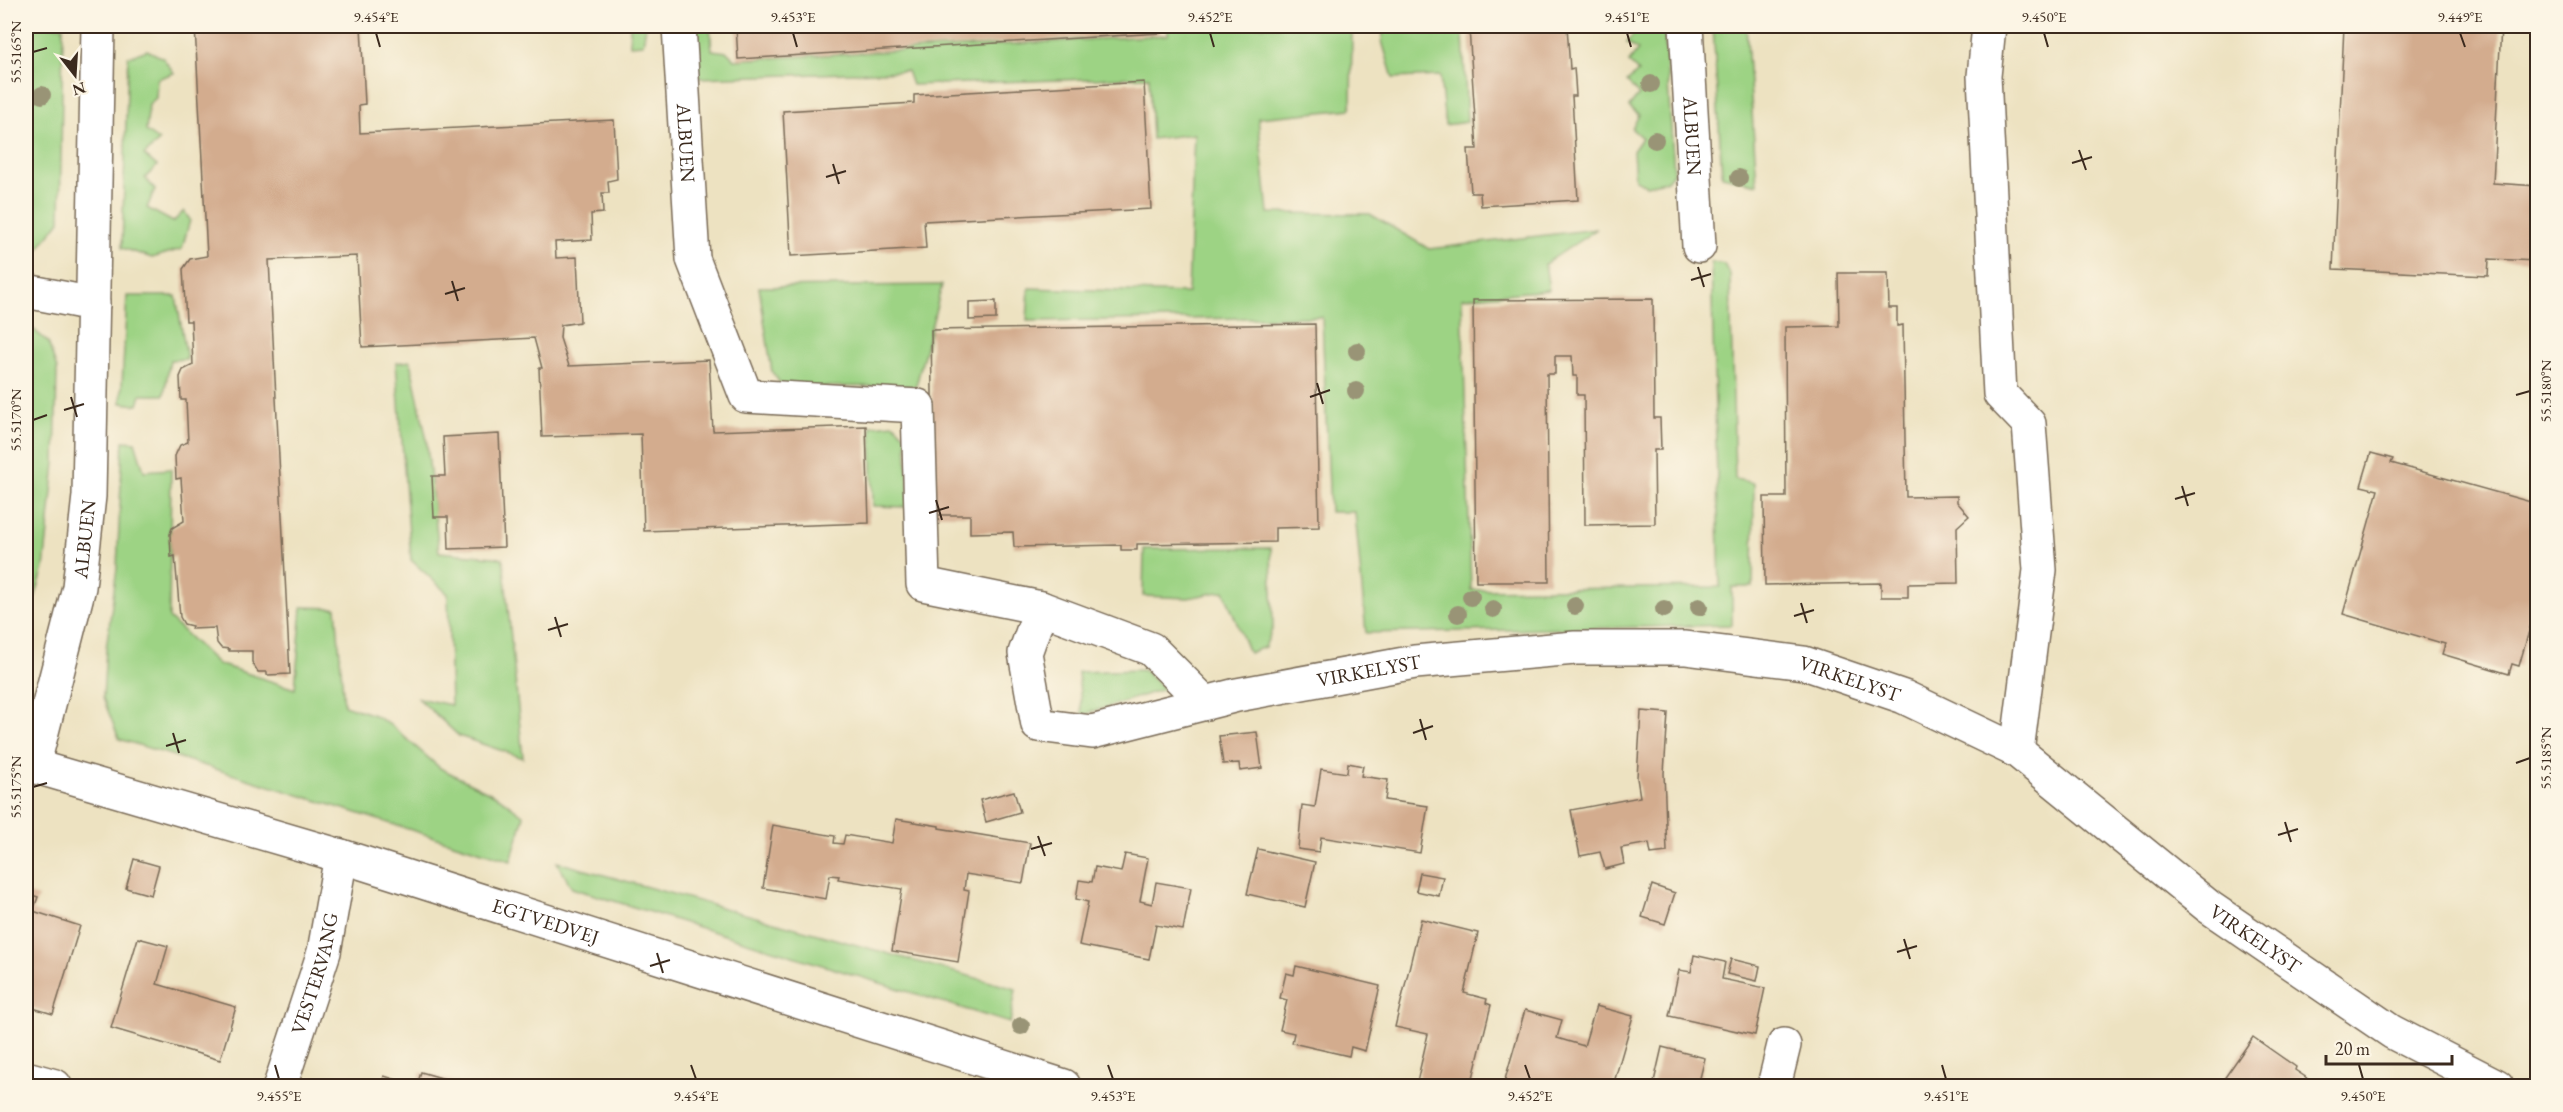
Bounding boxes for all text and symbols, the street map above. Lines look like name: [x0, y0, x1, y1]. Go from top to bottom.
text: 9.454°E: [353, 7, 399, 26]
text: 9.453°E: [770, 7, 816, 26]
text: 9.452°E: [1187, 7, 1233, 26]
text: 9.451°E: [1604, 7, 1650, 26]
text: 9.450°E: [2021, 7, 2067, 26]
text: 9.449°E: [2437, 7, 2483, 26]
text: 55.5165°N: [6, 20, 25, 83]
north arrow: [45, 45, 105, 105]
text: N: [70, 77, 89, 101]
street label: ALBUEN: [1677, 95, 1708, 176]
street label: ALBUEN: [671, 101, 701, 183]
text: 55.5180°N: [2536, 359, 2555, 422]
text: 55.5170°N: [6, 388, 25, 451]
street label: ALBUEN: [67, 498, 102, 581]
street label: VIRKELYST: [1315, 648, 1424, 693]
street label: VIRKELYST: [1796, 649, 1904, 708]
text: 55.5185°N: [2536, 726, 2555, 789]
text: 55.5175°N: [6, 755, 25, 818]
street label: EGTVEDVEJ: [489, 892, 602, 950]
street label: VIRKELYST: [2205, 898, 2307, 979]
street label: VESTERVANG: [285, 910, 344, 1038]
scale bar: [2326, 1028, 2452, 1066]
text: 20 m: [2335, 1037, 2370, 1060]
text: 9.455°E: [256, 1086, 302, 1105]
text: 9.454°E: [673, 1086, 719, 1105]
text: 9.453°E: [1090, 1086, 1136, 1105]
text: 9.452°E: [1507, 1086, 1553, 1105]
text: 9.451°E: [1923, 1086, 1969, 1105]
text: 9.450°E: [2340, 1086, 2386, 1105]

